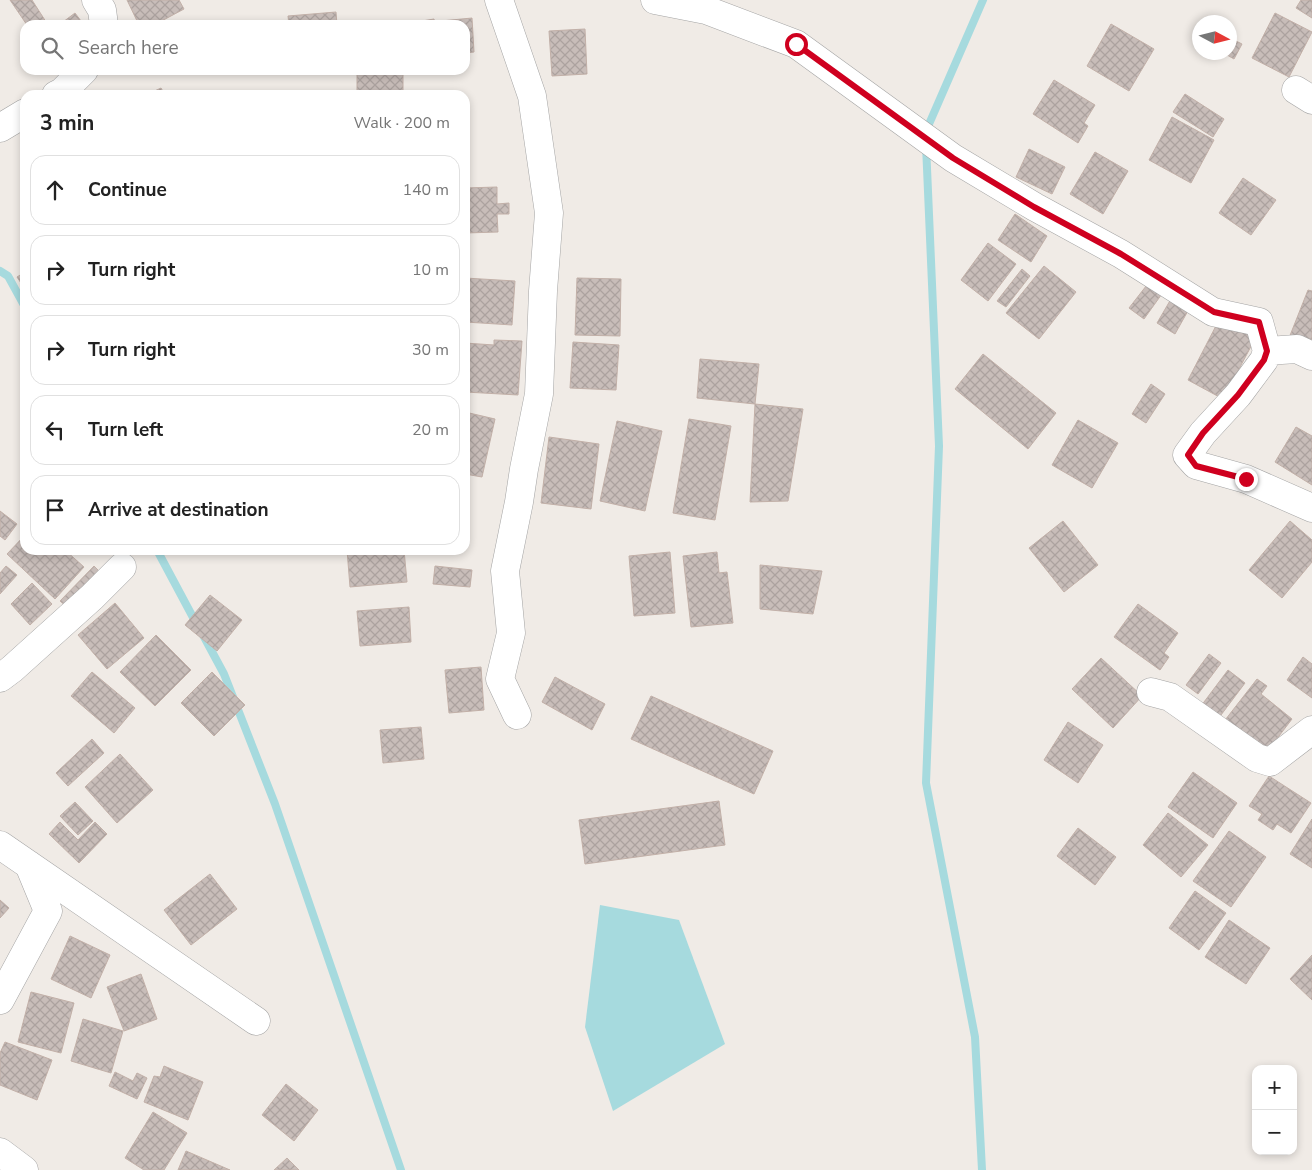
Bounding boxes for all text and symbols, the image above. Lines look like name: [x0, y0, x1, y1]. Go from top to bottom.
north arrow: [1192, 15, 1237, 60]
search box: [20, 20, 470, 75]
route start: [785, 33, 808, 56]
icon: search: [38, 34, 66, 62]
text: Search here: [78, 35, 179, 61]
text: 3 min: [40, 109, 94, 137]
text: Walk · 200 m: [354, 112, 450, 134]
icon: ahead: [41, 176, 69, 204]
text: Continue: [88, 177, 167, 203]
text: 140 m: [402, 179, 449, 201]
icon: right: [41, 256, 69, 284]
text: Turn right: [88, 257, 175, 283]
text: 10 m: [412, 259, 449, 281]
icon: right: [41, 336, 69, 364]
text: Turn right: [88, 337, 175, 363]
text: 30 m: [412, 339, 449, 361]
icon: left: [41, 416, 69, 444]
text: Turn left: [88, 417, 163, 443]
text: 20 m: [412, 419, 449, 441]
route end: [1235, 468, 1258, 491]
icon: arrive: [41, 496, 69, 524]
text: Arrive at destination: [88, 497, 269, 523]
map controls: [1252, 1065, 1297, 1155]
button: +: [1252, 1065, 1297, 1110]
button: −: [1252, 1110, 1297, 1155]

